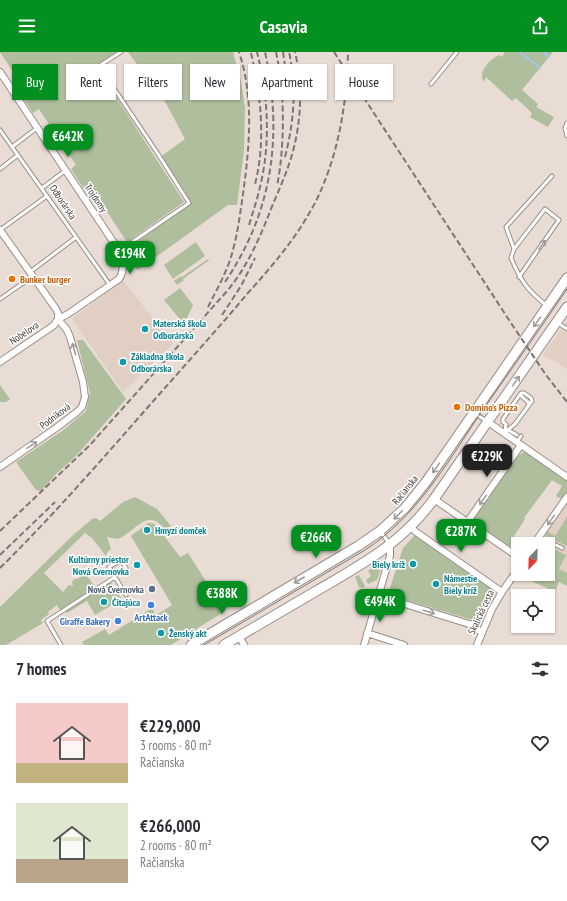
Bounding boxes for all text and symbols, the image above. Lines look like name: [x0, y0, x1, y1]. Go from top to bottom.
icon: menu: [16, 15, 38, 37]
text: Casavia: [260, 15, 307, 38]
icon: share: [529, 15, 551, 37]
chip: Buy: [12, 64, 58, 100]
chip: Rent: [66, 64, 116, 100]
chip: Filters: [124, 64, 182, 100]
chip: New: [190, 64, 240, 100]
chip: Apartment: [248, 64, 327, 100]
chip: House: [335, 64, 393, 100]
pin: €642K: [40, 124, 96, 158]
text: €642K: [52, 128, 84, 145]
street label: Trojdomy: [82, 181, 110, 215]
street label: Odborárska: [47, 182, 79, 222]
one-way arrow: [538, 240, 546, 251]
pin: €194K: [102, 241, 158, 275]
text: €194K: [114, 245, 146, 262]
place label: Bunker burger: [20, 273, 71, 286]
marker: Bunker burger: [7, 274, 17, 284]
one-way arrow: [533, 316, 541, 327]
place label: Materská škola Odborárska: [153, 317, 206, 342]
street label: Nobelova: [7, 318, 41, 348]
marker: Materská škola Odborárska: [140, 324, 150, 334]
one-way arrow: [69, 342, 77, 355]
place label: Základna škola Odborárska: [131, 350, 184, 375]
marker: Základna škola Odborárska: [118, 357, 128, 367]
one-way arrow: [512, 376, 520, 387]
street label: Podniková: [37, 400, 73, 432]
place label: Domino’s Pizza: [465, 401, 518, 414]
marker: Domino’s Pizza: [452, 402, 462, 412]
one-way arrow: [26, 441, 37, 449]
pin: €229K: [459, 444, 515, 478]
text: €229K: [471, 448, 503, 465]
one-way arrow: [432, 462, 440, 473]
street label: Račianska: [389, 473, 421, 507]
one-way arrow: [479, 494, 487, 505]
one-way arrow: [393, 510, 403, 520]
one-way arrow: [547, 515, 555, 526]
pin: €287K: [433, 519, 489, 553]
text: €287K: [445, 523, 477, 540]
place label: Hmyzí domček: [155, 524, 207, 537]
marker: Hmyzí domček: [142, 525, 152, 535]
pin: €266K: [288, 525, 344, 559]
text: €266K: [300, 529, 332, 546]
north arrow: [511, 537, 555, 581]
map controls: [511, 537, 555, 633]
place label: Kultúrny priestor Nová Cvernovka: [69, 553, 129, 578]
place label: Biely kríž: [372, 558, 405, 571]
marker: Biely kríž: [408, 559, 418, 569]
marker: Kultúrny priestor Nová Cvernovka: [132, 560, 142, 570]
place label: Námestie Biely kríž: [444, 572, 477, 597]
one-way arrow: [293, 577, 305, 585]
marker: Námestie Biely kríž: [431, 579, 441, 589]
pin: €388K: [194, 581, 250, 615]
place label: Nová Cvernovka: [88, 583, 144, 596]
marker: Nová Cvernovka: [147, 584, 157, 594]
text: €388K: [206, 585, 238, 602]
street label: Skalická cesta: [465, 588, 497, 636]
pin: €494K: [352, 589, 408, 623]
button: locate: [511, 589, 555, 633]
text: €494K: [364, 593, 396, 610]
place label: Čítajúca: [112, 596, 140, 609]
marker: Čítajúca: [99, 597, 109, 607]
marker: ArtAttack: [146, 600, 156, 610]
one-way arrow: [423, 608, 435, 616]
place label: ArtAttack: [133, 611, 169, 624]
place label: Giraffe Bakery: [60, 615, 111, 628]
marker: Giraffe Bakery: [113, 616, 123, 626]
place label: Ženský akt: [169, 627, 207, 640]
marker: Ženský akt: [156, 628, 166, 638]
text: 7 homes: [16, 658, 67, 680]
icon: filters: [529, 658, 551, 680]
text: €229,000: [140, 715, 201, 737]
icon: home: [48, 719, 96, 767]
icon: heart: [529, 732, 551, 754]
text: 3 rooms · 80 m²: [140, 737, 212, 754]
text: Račianska: [140, 754, 184, 771]
text: €266,000: [140, 815, 201, 837]
icon: home: [48, 819, 96, 867]
icon: heart: [529, 832, 551, 854]
text: 2 rooms · 80 m²: [140, 837, 212, 854]
text: Račianska: [140, 854, 184, 871]

